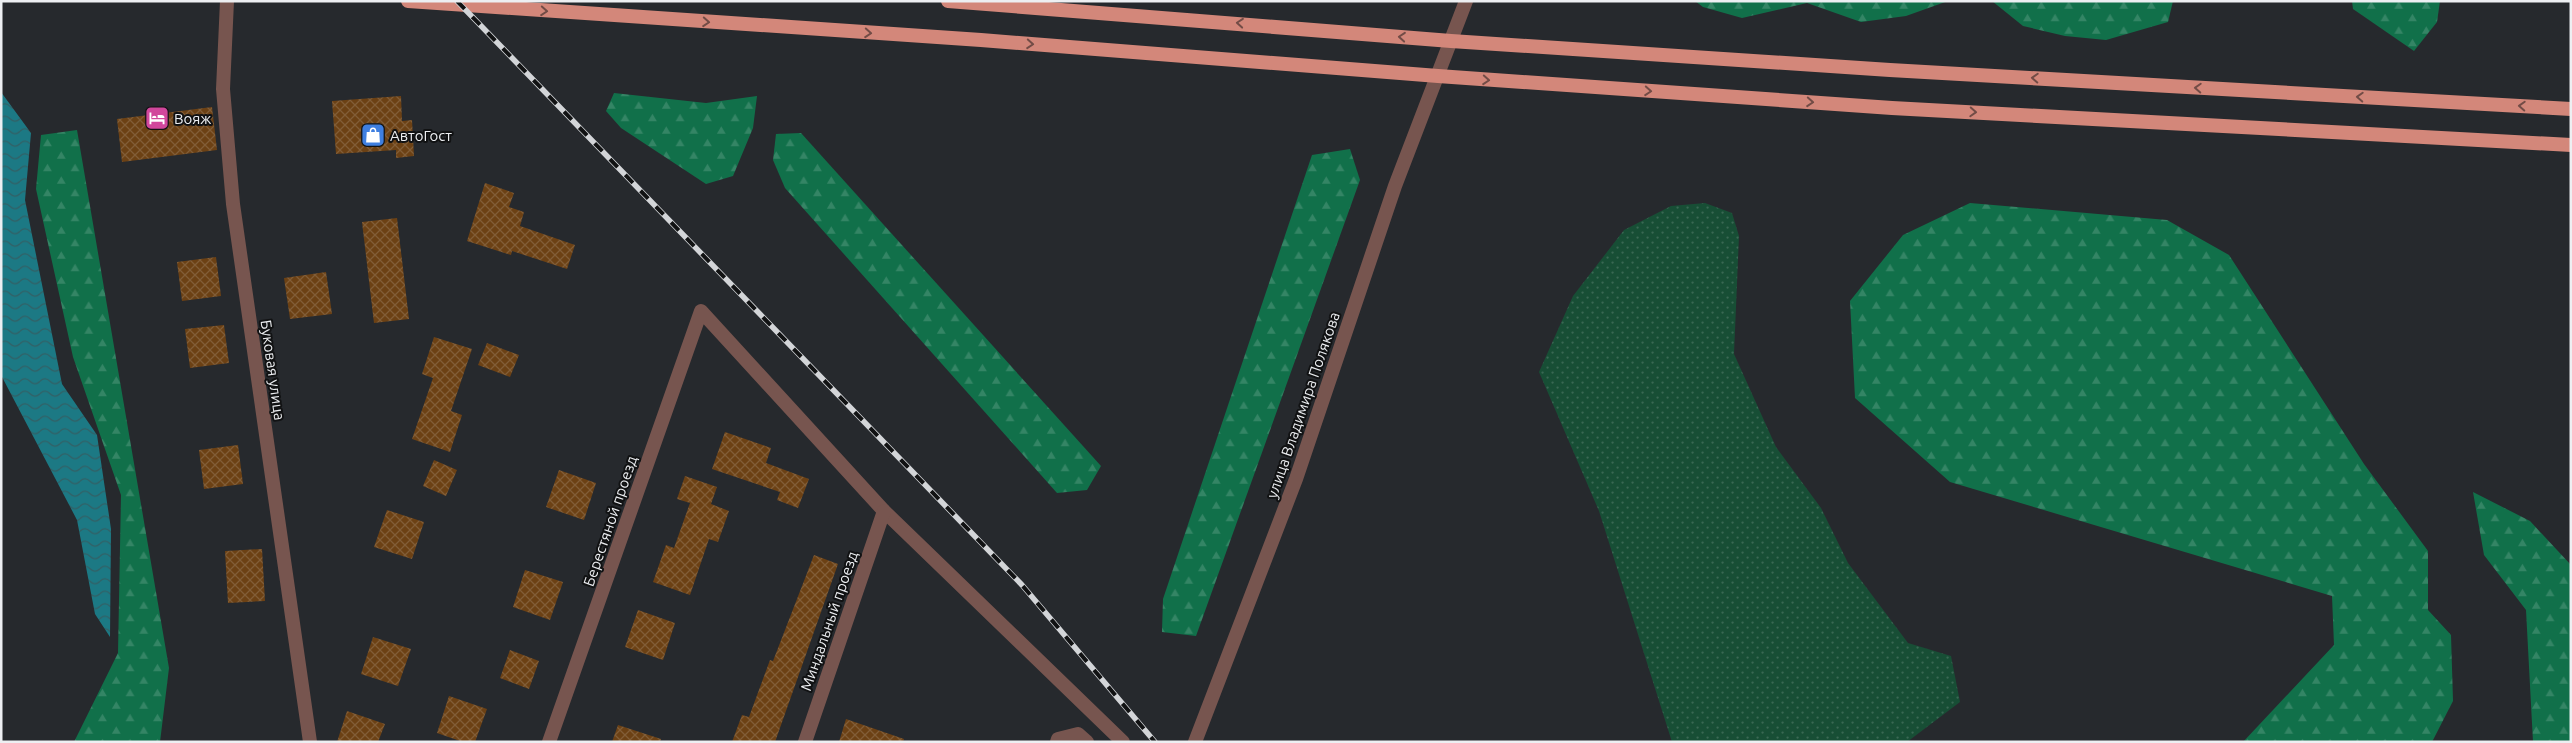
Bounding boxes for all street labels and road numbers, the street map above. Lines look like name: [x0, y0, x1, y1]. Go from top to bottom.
street label: улица Владимира Полякова: [1263, 310, 1343, 500]
street label: Буковая улица: [258, 319, 288, 421]
street label: Берестяной проезд: [580, 453, 640, 588]
street label: Миндальный проезд: [797, 549, 861, 693]

